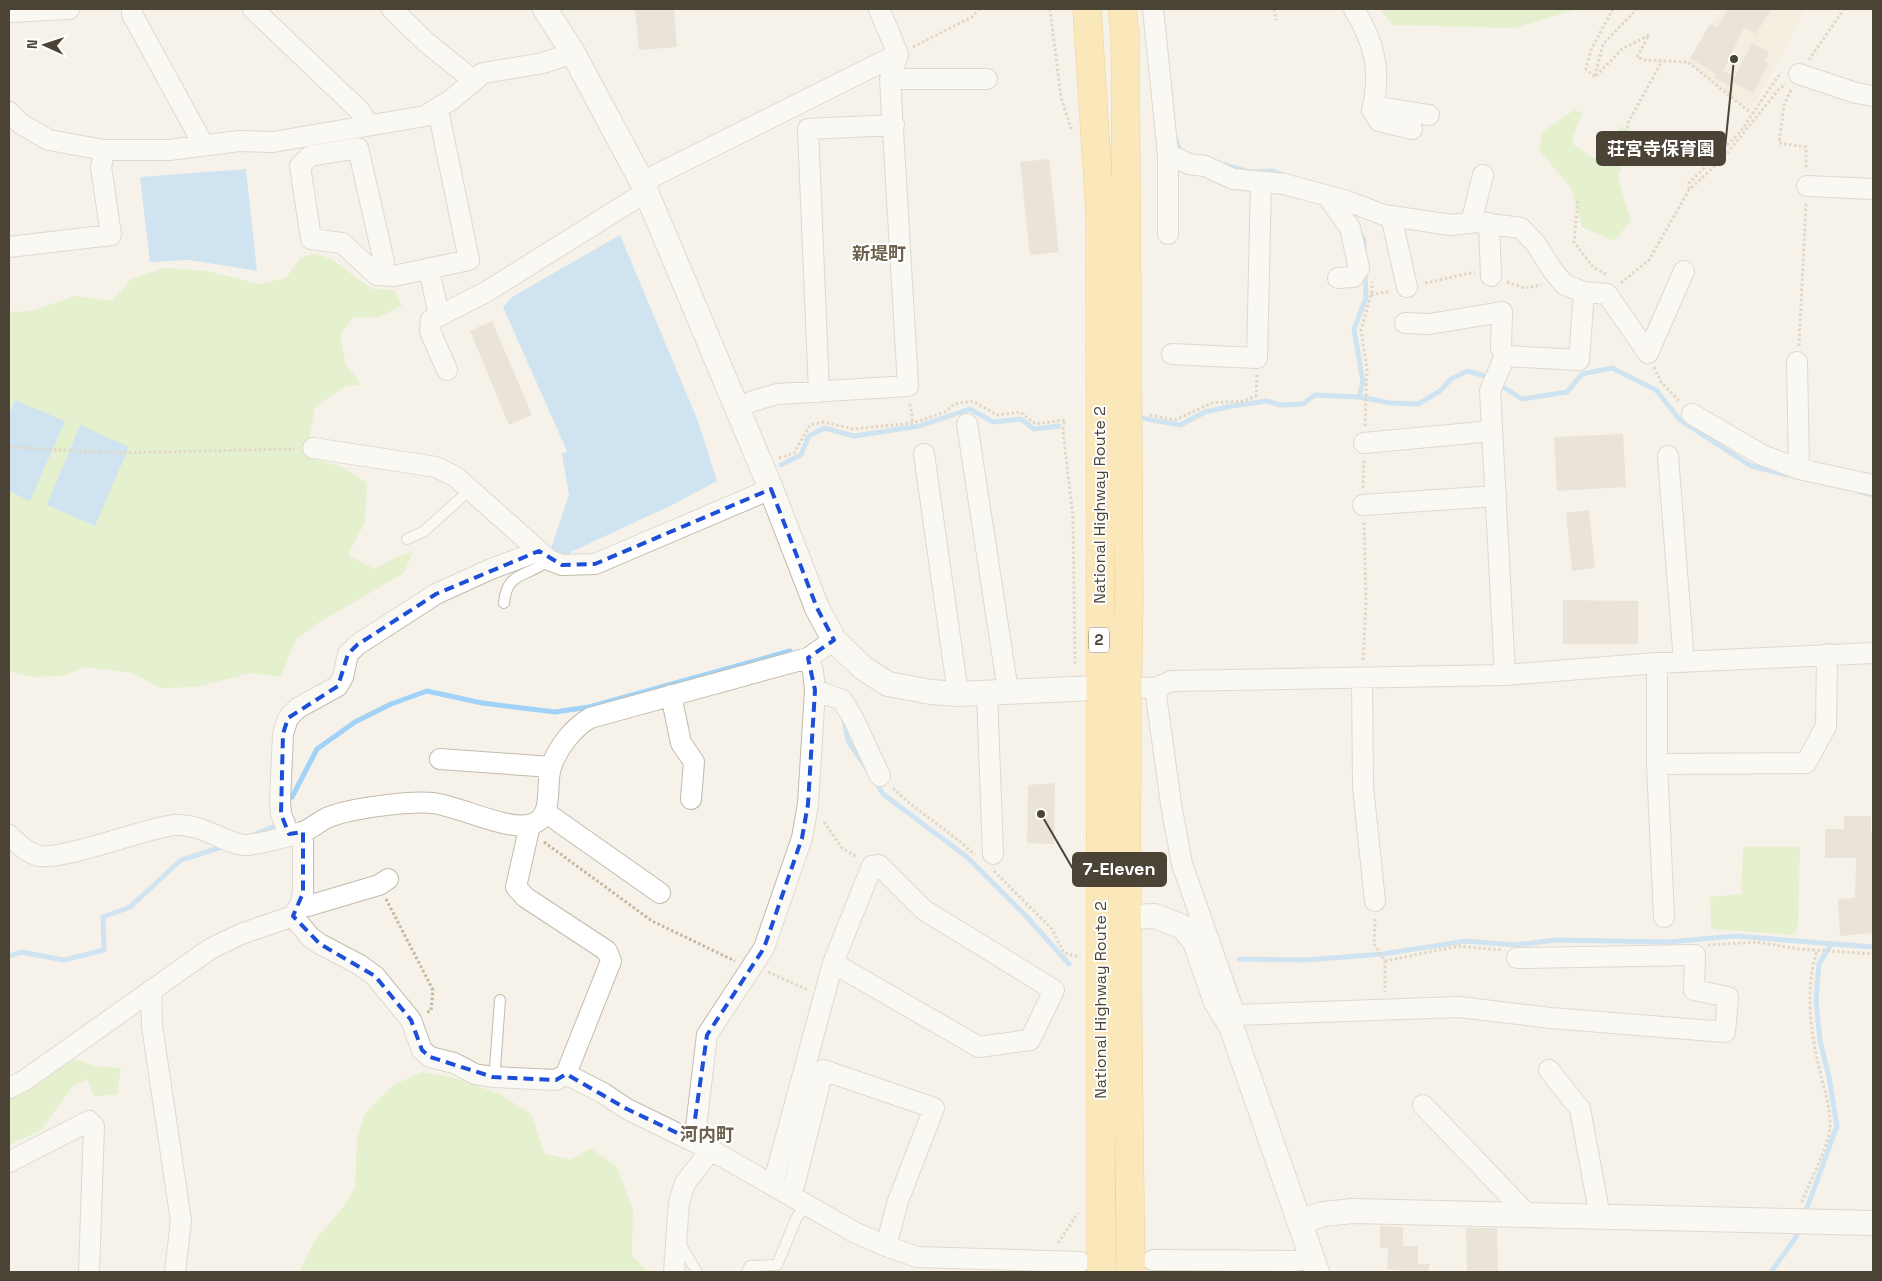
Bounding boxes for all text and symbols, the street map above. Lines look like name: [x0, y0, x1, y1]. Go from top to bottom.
north arrow: [20, 20, 70, 70]
text: N: [23, 39, 41, 49]
callout: 荘宮寺保育園: [1597, 132, 1725, 165]
text: 荘宮寺保育園: [1607, 137, 1715, 160]
district label: 新堤町: [852, 242, 906, 265]
street label: National Highway Route 2: [1089, 406, 1110, 604]
road number: 2: [1089, 628, 1109, 652]
callout: 7-Eleven: [1073, 853, 1166, 886]
text: 7-Eleven: [1083, 857, 1155, 880]
street label: National Highway Route 2: [1090, 901, 1111, 1099]
district label: 河内町: [680, 1123, 734, 1146]

